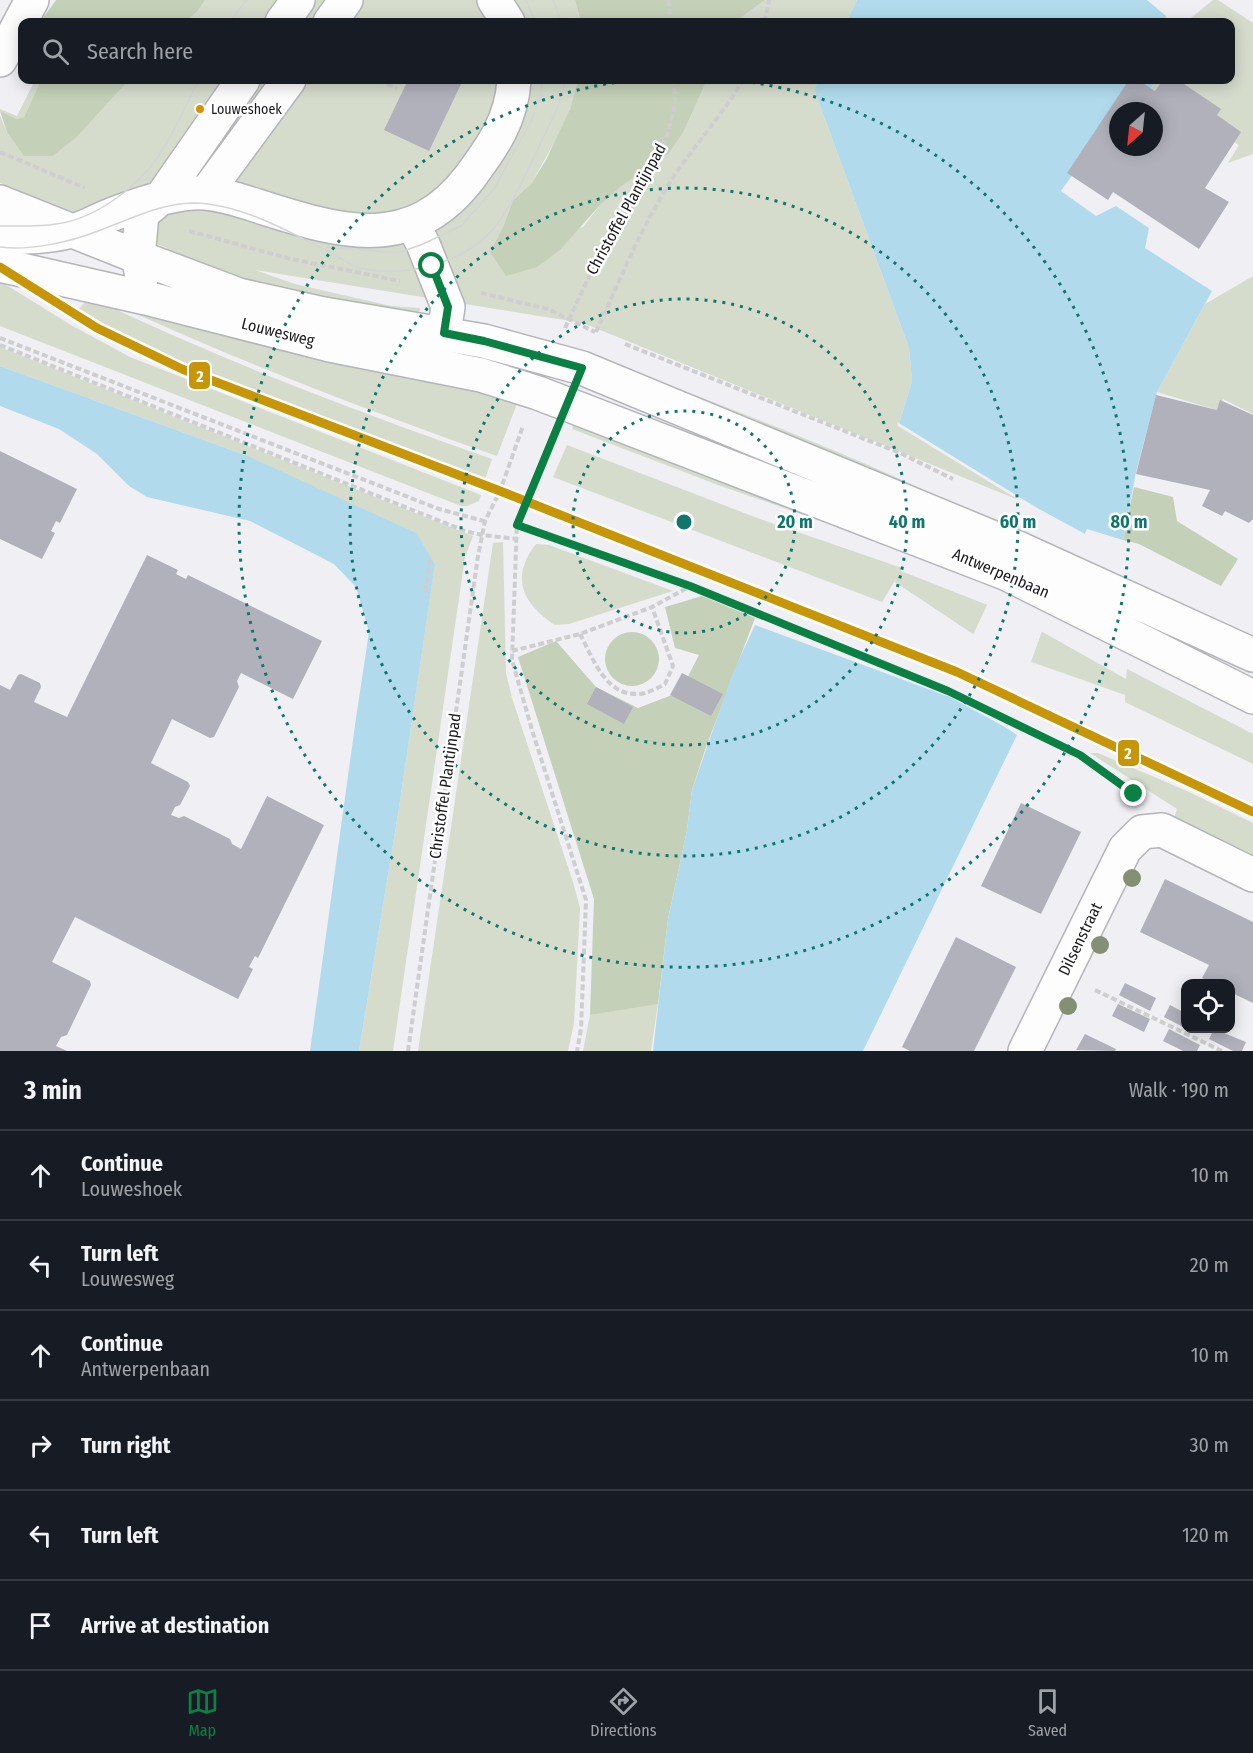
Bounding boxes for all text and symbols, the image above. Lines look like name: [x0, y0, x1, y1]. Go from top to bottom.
search box: [18, 18, 1235, 84]
icon: search: [39, 35, 72, 68]
text: Search here: [87, 38, 193, 65]
place label: Louweshoek: [211, 101, 282, 118]
north arrow: [1109, 102, 1163, 156]
marker: Louweshoek: [194, 103, 206, 115]
street label: Christoffel Plantijnpad: [582, 140, 670, 278]
route start: [418, 252, 444, 278]
street label: Louwesweg: [240, 314, 317, 350]
line badge: 2: [188, 361, 211, 390]
text: 2: [195, 367, 204, 386]
text: 20 m: [776, 511, 813, 533]
text: 40 m: [889, 511, 925, 533]
text: 60 m: [1000, 511, 1036, 533]
text: 80 m: [1111, 511, 1147, 533]
centre of rings: [674, 512, 694, 532]
street label: Antwerpenbaan: [950, 544, 1052, 602]
street label: Christoffel Plantijnpad: [425, 712, 465, 860]
line badge: 2: [1117, 739, 1140, 767]
text: 2: [1123, 744, 1132, 763]
route end: [1120, 780, 1146, 806]
street label: Dilsenstraat: [1054, 899, 1106, 979]
map controls: [1181, 979, 1235, 1033]
button: locate: [1181, 979, 1235, 1033]
text: 3 min: [24, 1075, 82, 1106]
text: Walk · 190 m: [1129, 1078, 1229, 1102]
text: Continue: [81, 1150, 163, 1177]
icon: ahead: [24, 1159, 57, 1192]
text: 10 m: [1191, 1163, 1229, 1187]
text: Louweshoek: [81, 1177, 182, 1201]
text: Turn left: [81, 1240, 159, 1267]
icon: left: [24, 1249, 57, 1282]
text: 20 m: [1190, 1253, 1229, 1277]
text: Louwesweg: [81, 1267, 174, 1291]
text: Continue: [81, 1330, 163, 1357]
icon: ahead: [24, 1339, 57, 1372]
text: 10 m: [1191, 1343, 1229, 1367]
text: Antwerpenbaan: [81, 1357, 210, 1381]
icon: right: [24, 1429, 57, 1462]
text: Turn right: [81, 1432, 170, 1459]
text: 30 m: [1189, 1433, 1229, 1457]
icon: left: [24, 1519, 57, 1552]
text: Turn left: [81, 1522, 159, 1549]
text: 120 m: [1182, 1523, 1229, 1547]
icon: arrive: [24, 1609, 57, 1642]
text: Arrive at destination: [81, 1612, 269, 1639]
tab: Map: [186, 1685, 219, 1740]
tab: Directions: [590, 1685, 657, 1740]
tab: Saved: [1028, 1685, 1067, 1740]

